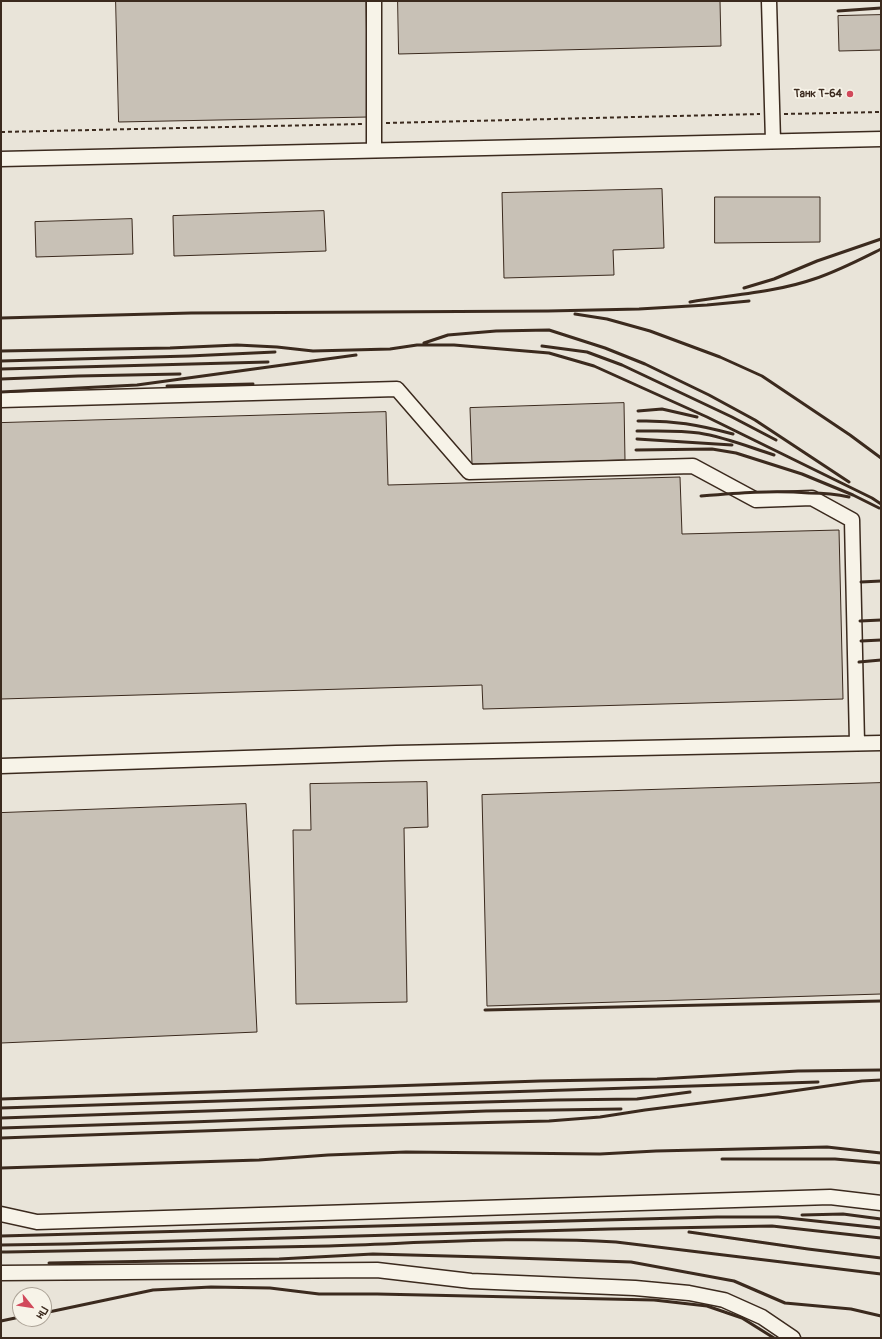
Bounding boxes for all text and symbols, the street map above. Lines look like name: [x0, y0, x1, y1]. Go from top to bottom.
place label: Танк Т-64: [794, 87, 842, 101]
marker: Танк Т-64: [845, 89, 855, 99]
north arrow: [12, 1287, 52, 1327]
text: Пн: [33, 1304, 51, 1321]

